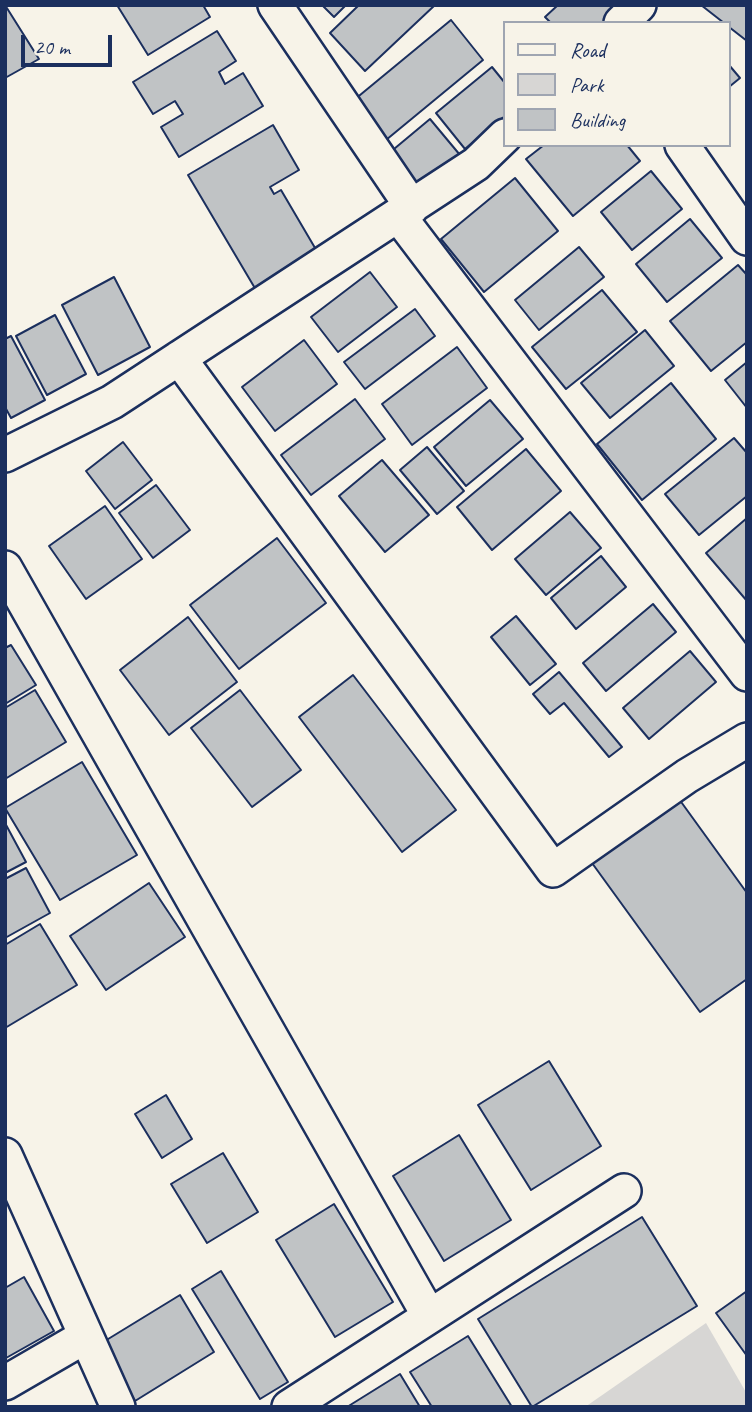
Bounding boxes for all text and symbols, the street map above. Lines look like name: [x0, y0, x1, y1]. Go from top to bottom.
scale bar: [24, 21, 116, 65]
legend: [504, 21, 731, 147]
text: 20 m: [34, 34, 70, 60]
text: Road: [570, 37, 605, 63]
text: Park: [570, 72, 603, 98]
text: Building: [570, 107, 625, 133]

